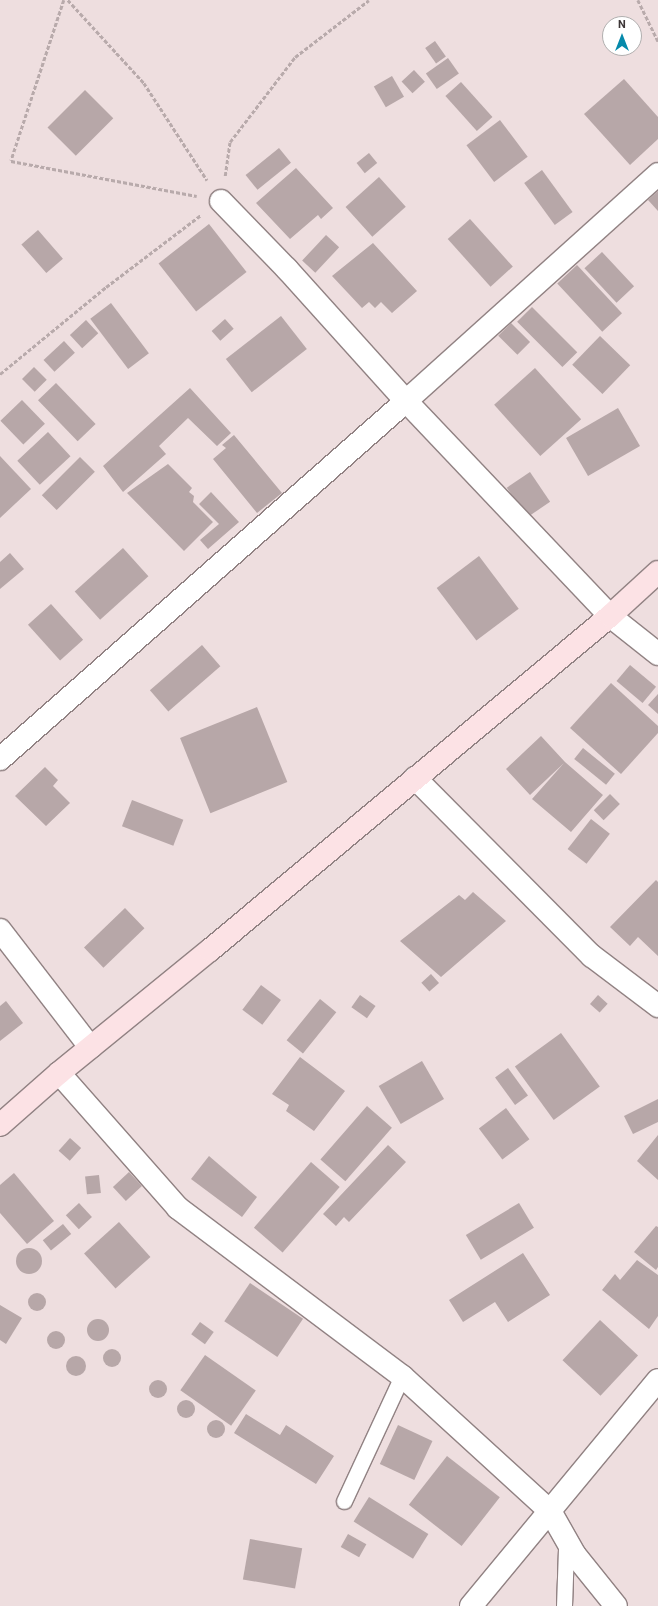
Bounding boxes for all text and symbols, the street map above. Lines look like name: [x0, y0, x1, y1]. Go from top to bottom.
north arrow: [602, 16, 642, 56]
text: N: [618, 18, 626, 31]

